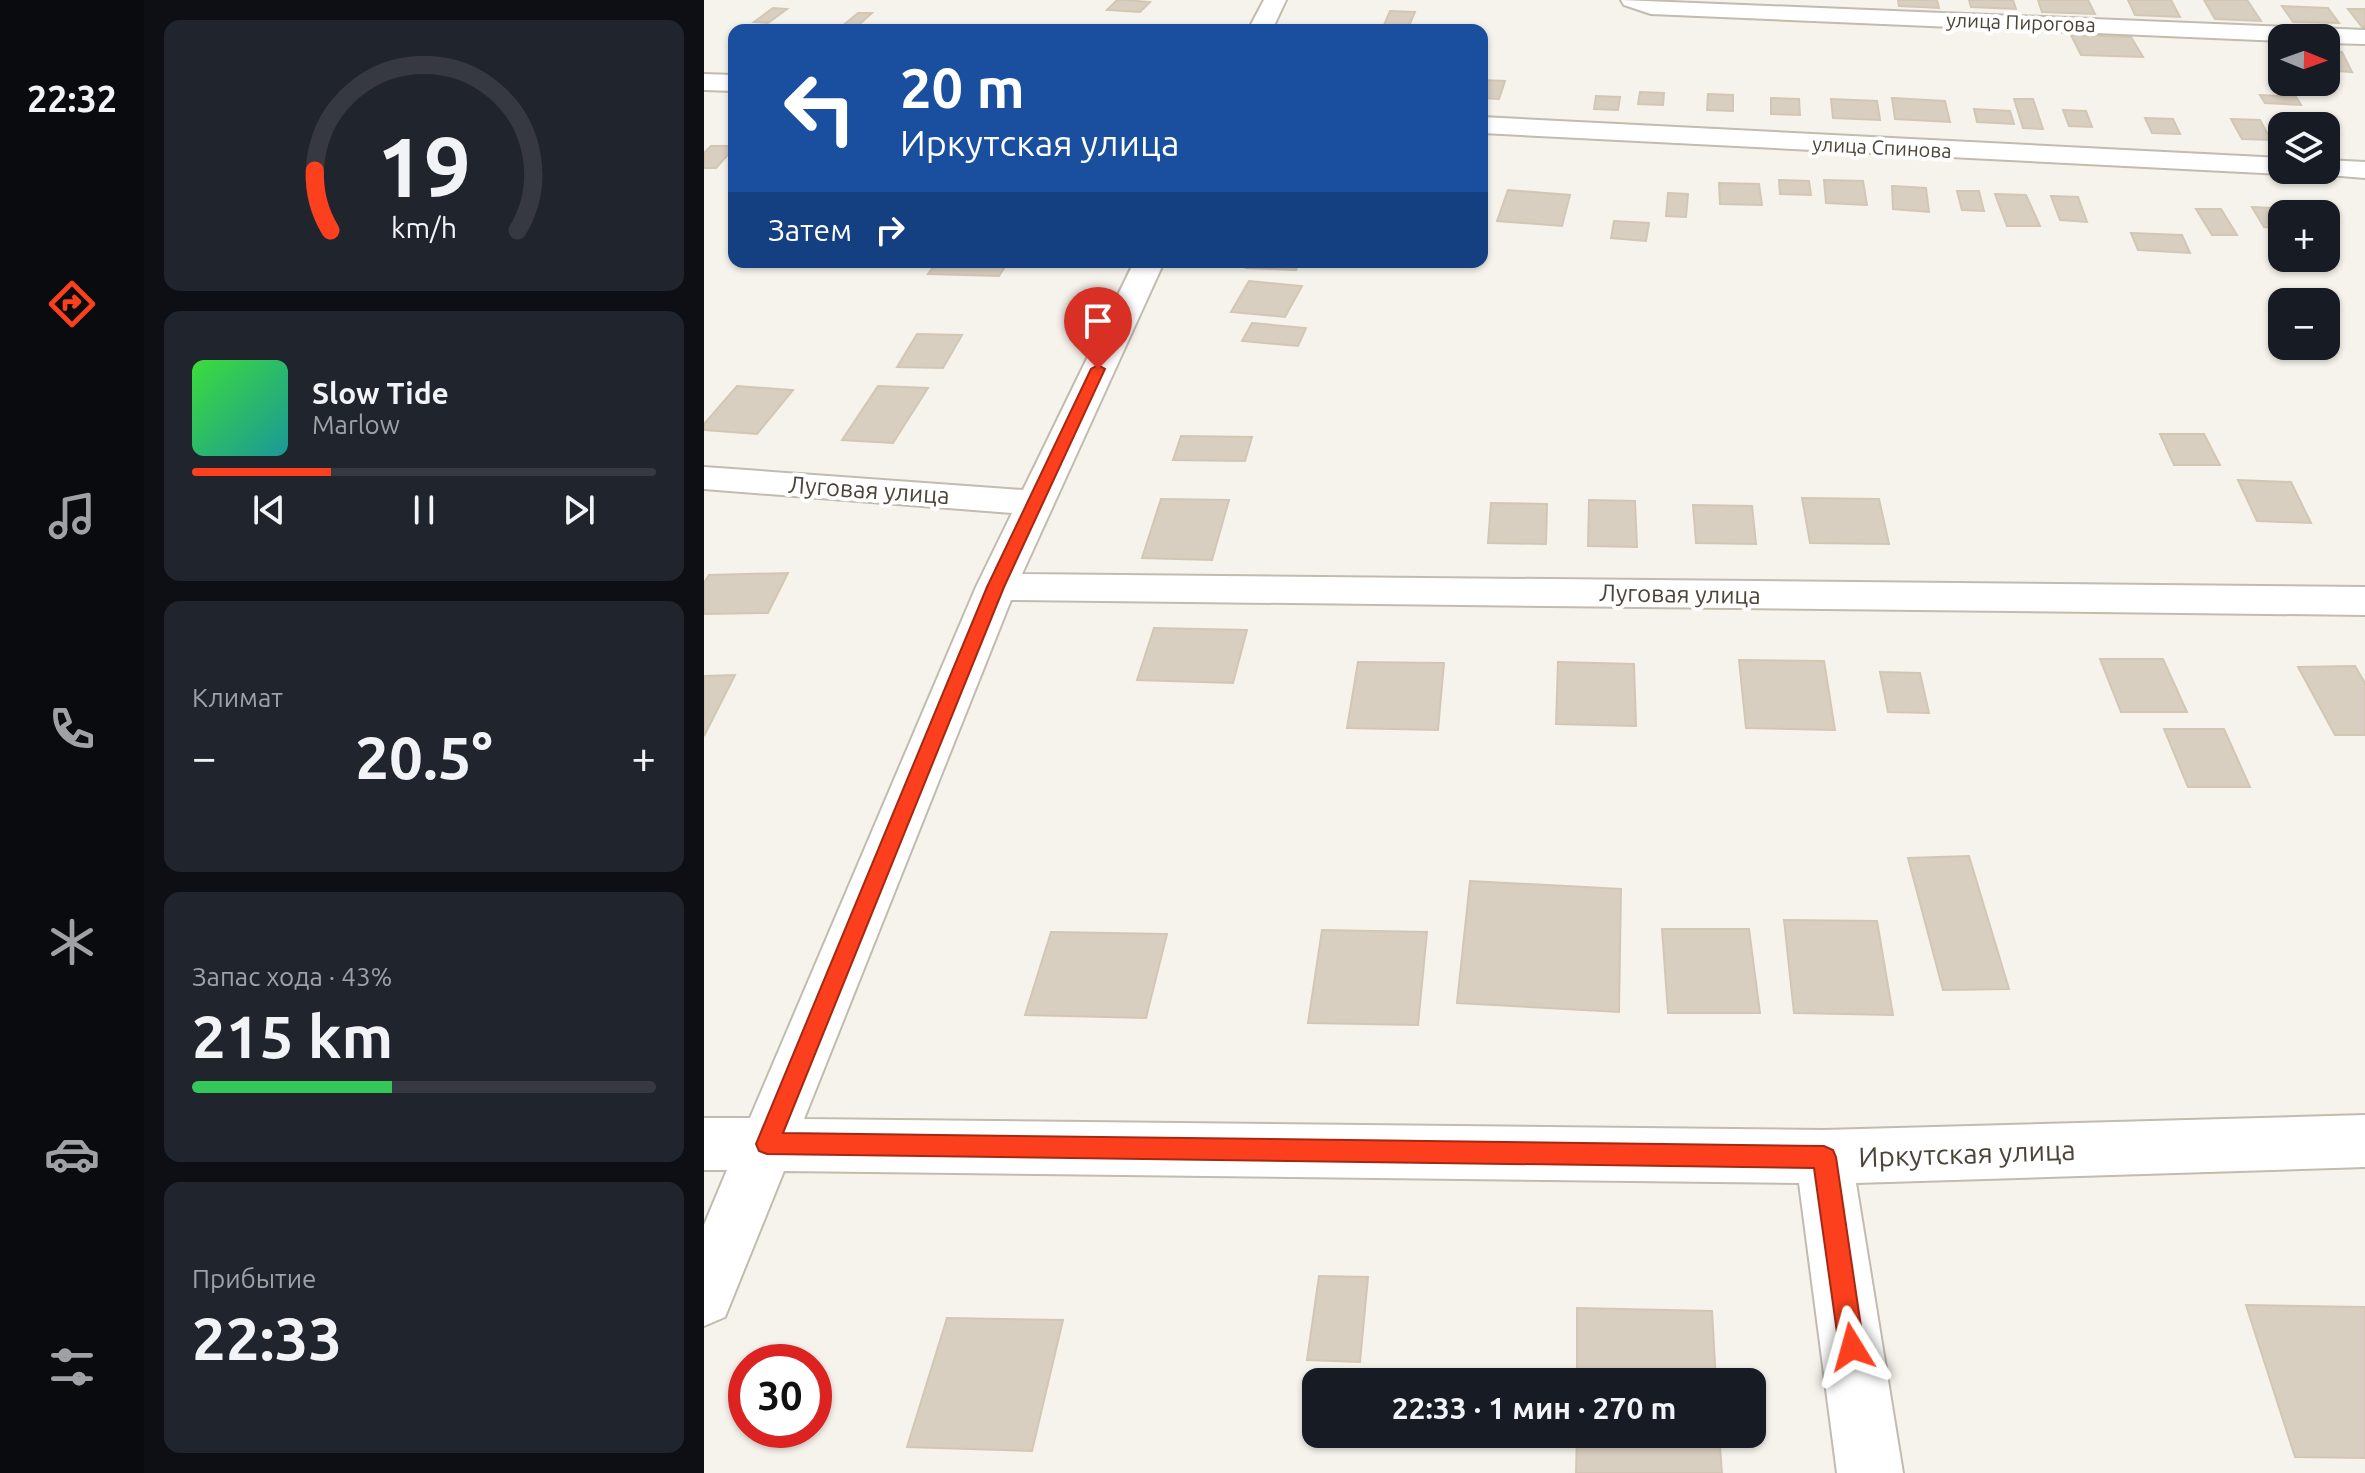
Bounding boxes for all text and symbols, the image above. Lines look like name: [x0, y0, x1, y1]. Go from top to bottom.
street label: улица Пирогова: [1946, 8, 2096, 36]
north arrow: [2268, 24, 2340, 96]
map controls: [2268, 24, 2340, 360]
icon: left: [768, 56, 872, 160]
text: 20 m: [900, 56, 1025, 119]
text: 22:32: [27, 78, 117, 119]
button: layers: [2268, 112, 2340, 184]
text: 19: [377, 119, 471, 213]
text: Иркутская улица: [900, 122, 1179, 163]
street label: улица Спинова: [1812, 132, 1952, 162]
button: +: [2268, 200, 2340, 272]
icon: right: [868, 208, 912, 252]
text: km/h: [391, 211, 457, 243]
text: Затем: [768, 213, 852, 247]
icon: directions: [44, 276, 100, 332]
pin: [1064, 287, 1132, 369]
button: −: [2268, 288, 2340, 360]
icon: arrive: [1076, 299, 1120, 343]
text: Slow Tide: [312, 376, 449, 410]
text: Marlow: [312, 410, 400, 439]
street label: Луговая улица: [787, 471, 951, 509]
icon: music: [44, 488, 100, 544]
icon: previous: [247, 488, 291, 532]
icon: pause: [402, 488, 446, 532]
icon: next: [557, 488, 601, 532]
street label: Луговая улица: [1599, 579, 1761, 609]
text: Климат: [192, 683, 283, 712]
icon: phone: [44, 701, 100, 757]
text: 20.5°: [355, 723, 493, 790]
text: −: [192, 732, 217, 781]
text: +: [631, 732, 656, 781]
icon: climate: [44, 914, 100, 970]
text: Запас хода · 43%: [192, 962, 392, 991]
text: 215 km: [192, 1002, 393, 1069]
icon: car: [44, 1126, 100, 1182]
street label: Иркутская улица: [1858, 1134, 2076, 1172]
text: Прибытие: [192, 1264, 316, 1293]
text: 22:33: [192, 1304, 342, 1371]
position arrow: [1810, 1305, 1894, 1389]
icon: filters: [44, 1339, 100, 1395]
speed limit sign: 30: [728, 1344, 832, 1448]
text: 22:33 · 1 мин · 270 m: [1392, 1391, 1676, 1425]

